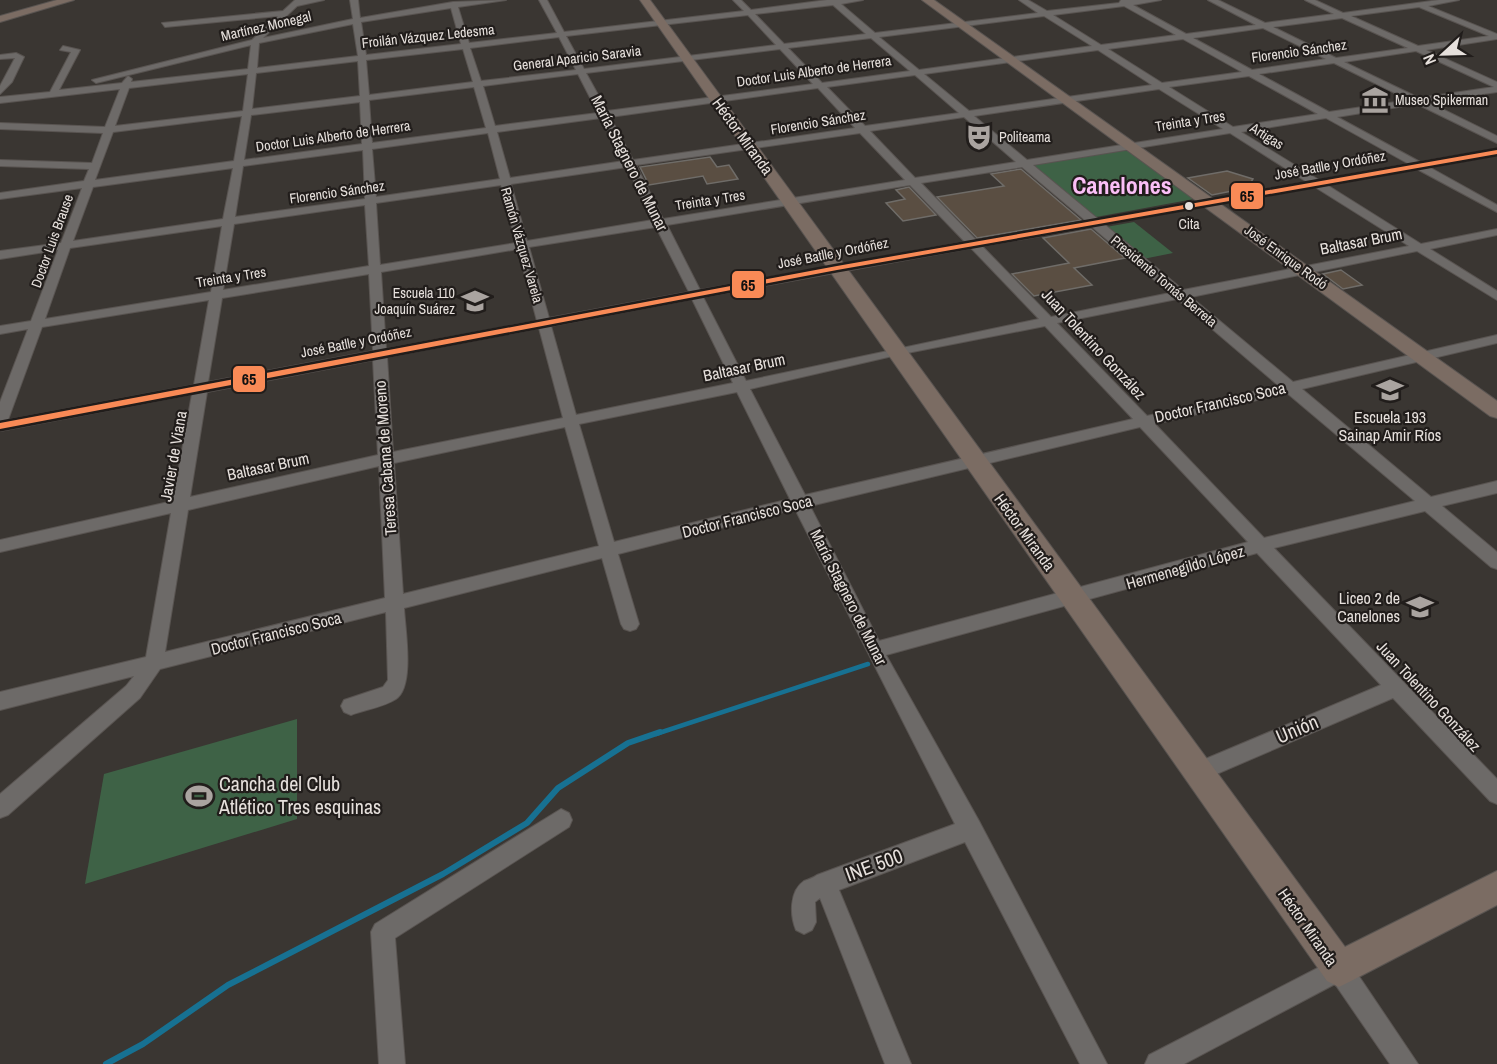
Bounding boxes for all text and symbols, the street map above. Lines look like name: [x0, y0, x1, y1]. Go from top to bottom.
street label: Martínez Monegal: [219, 7, 313, 45]
street label: Froilán Vázquez Ledesma: [361, 20, 496, 52]
north arrow: [1413, 24, 1473, 84]
street label: Florencio Sánchez: [1250, 35, 1348, 67]
street label: General Aparicio Saravia: [512, 41, 643, 75]
street label: Doctor Luis Alberto de Herrera: [736, 51, 893, 91]
text: N: [1417, 51, 1441, 68]
museum icon: Museo Spikerman: [1360, 85, 1390, 115]
street label: María Stagnero de Munar: [586, 91, 674, 235]
place label: Museo Spikerman: [1395, 91, 1488, 109]
street label: Héctor Miranda: [708, 93, 779, 180]
street label: Florencio Sánchez: [769, 106, 867, 138]
street label: Treinta y Tres: [1154, 107, 1226, 135]
street label: Doctor Luis Alberto de Herrera: [255, 116, 412, 156]
street label: Artigas: [1246, 118, 1287, 153]
theatre icon: Politeama: [964, 122, 994, 152]
place label: Politeama: [999, 128, 1051, 146]
street label: José Batlle y Ordóñez: [1273, 146, 1387, 184]
district label: Canelones: [1072, 169, 1172, 201]
street label: Florencio Sánchez: [288, 176, 386, 208]
line badge: 65: [1230, 182, 1264, 210]
street label: Ramón Vázquez Varela: [497, 185, 547, 306]
text: 65: [1240, 185, 1254, 207]
street label: Treinta y Tres: [674, 186, 746, 214]
street label: Doctor Luis Brause: [27, 192, 77, 290]
marker: Cita: [1183, 200, 1195, 212]
place label: Cita: [1178, 215, 1200, 233]
street label: José Enrique Rodó: [1241, 221, 1331, 293]
street label: Baltasar Brum: [1318, 222, 1404, 260]
street label: Presidente Tomás Berreta: [1107, 231, 1221, 331]
street label: José Batlle y Ordóñez: [776, 233, 890, 273]
street label: Treinta y Tres: [195, 263, 267, 291]
line badge: 65: [731, 270, 765, 299]
text: 65: [741, 274, 755, 296]
place label: Escuela 110 Joaquín Suárez: [375, 284, 455, 318]
street label: Juan Tolentino González: [1037, 284, 1152, 405]
school or university icon: Escuela 110 Joaquín Suárez: [460, 286, 490, 316]
street label: José Batlle y Ordóñez: [299, 322, 413, 362]
street label: Baltasar Brum: [701, 348, 787, 386]
line badge: 65: [232, 365, 266, 393]
text: 65: [242, 368, 256, 390]
school or university icon: Escuela 193 Sainap Amir Ríos: [1375, 375, 1405, 405]
street label: Doctor Francisco Soca: [1153, 376, 1288, 428]
street label: Teresa Cabana de Moreno: [369, 380, 401, 536]
place label: Escuela 193 Sainap Amir Ríos: [1339, 406, 1441, 446]
street label: Javier de Viana: [154, 408, 192, 503]
street label: Baltasar Brum: [225, 447, 311, 485]
street label: Doctor Francisco Soca: [680, 489, 815, 543]
street label: Héctor Miranda: [990, 489, 1061, 576]
street label: María Stagnero de Munar: [805, 525, 893, 669]
street label: Hermenegildo López: [1123, 540, 1247, 594]
place label: Liceo 2 de Canelones: [1337, 587, 1400, 627]
school or university icon: Liceo 2 de Canelones: [1405, 592, 1435, 622]
street label: Doctor Francisco Soca: [209, 606, 344, 660]
street label: Juan Tolentino González: [1372, 636, 1487, 757]
street label: Unión: [1271, 708, 1322, 750]
place label: Cancha del Club Atlético Tres esquinas: [218, 770, 381, 820]
sports icon: Cancha del Club Atlético Tres esquinas: [184, 781, 214, 811]
street label: INE 500: [841, 842, 906, 887]
street label: Héctor Miranda: [1273, 884, 1343, 971]

